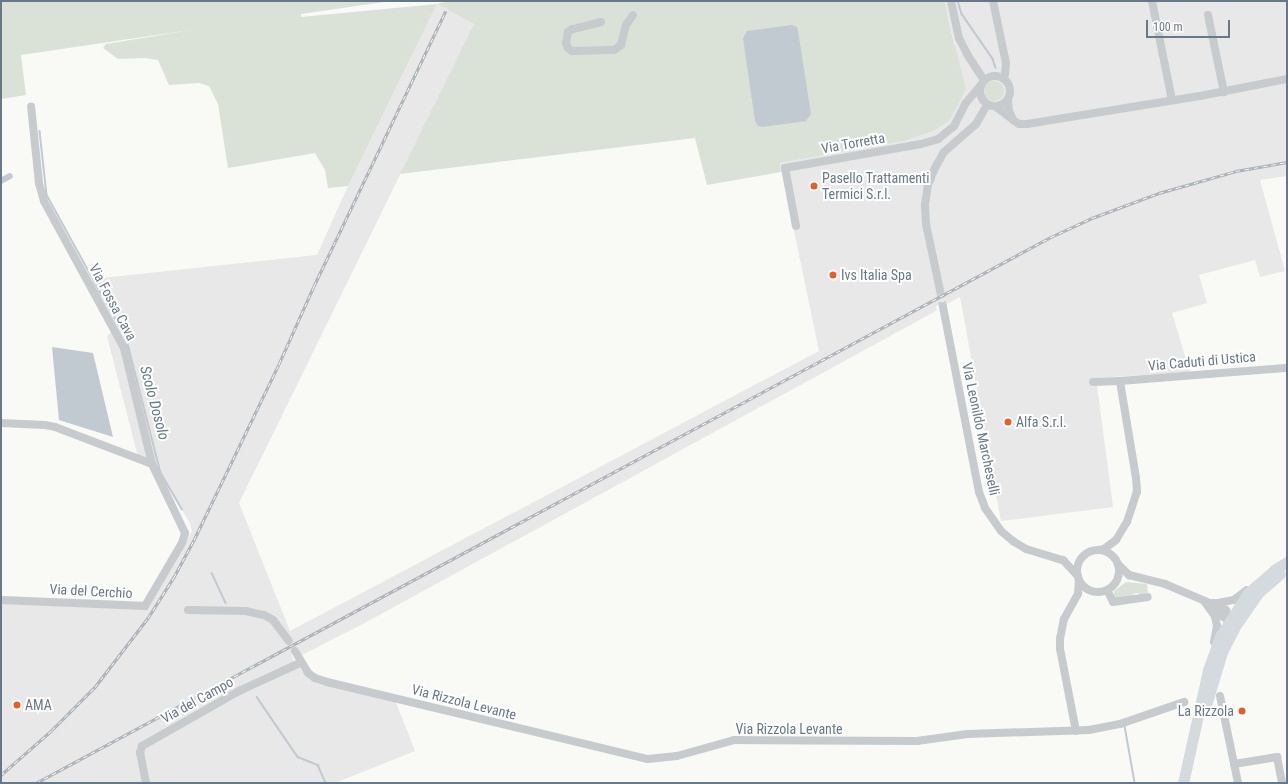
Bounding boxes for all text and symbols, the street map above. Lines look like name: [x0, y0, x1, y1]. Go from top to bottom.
scale bar: [1148, 12, 1232, 38]
text: 100 m: [1153, 20, 1183, 34]
street label: Via Torretta: [820, 129, 886, 157]
place label: Pasello Trattamenti Termici S.r.l.: [822, 170, 930, 202]
marker: Pasello Trattamenti Termici S.r.l.: [809, 181, 819, 191]
street label: Via Fossa Cava: [86, 261, 140, 343]
place label: Ivs Italia Spa: [841, 267, 912, 283]
marker: Ivs Italia Spa: [828, 270, 838, 280]
street label: Via Caduti di Ustica: [1147, 348, 1257, 374]
street label: Via Leonildo Marcheselli: [959, 361, 1003, 497]
water label: Scolo Dosolo: [135, 364, 173, 442]
place label: Alfa S.r.l.: [1016, 414, 1067, 430]
marker: Alfa S.r.l.: [1003, 417, 1013, 427]
street label: Via del Cerchio: [49, 580, 133, 602]
street label: Via del Campo: [158, 673, 236, 727]
street label: Via Rizzola Levante: [410, 681, 518, 723]
place label: AMA: [25, 697, 52, 713]
marker: AMA: [12, 700, 22, 710]
place label: La Rizzola: [1178, 703, 1234, 719]
marker: La Rizzola: [1237, 706, 1247, 716]
street label: Via Rizzola Levante: [735, 721, 843, 737]

